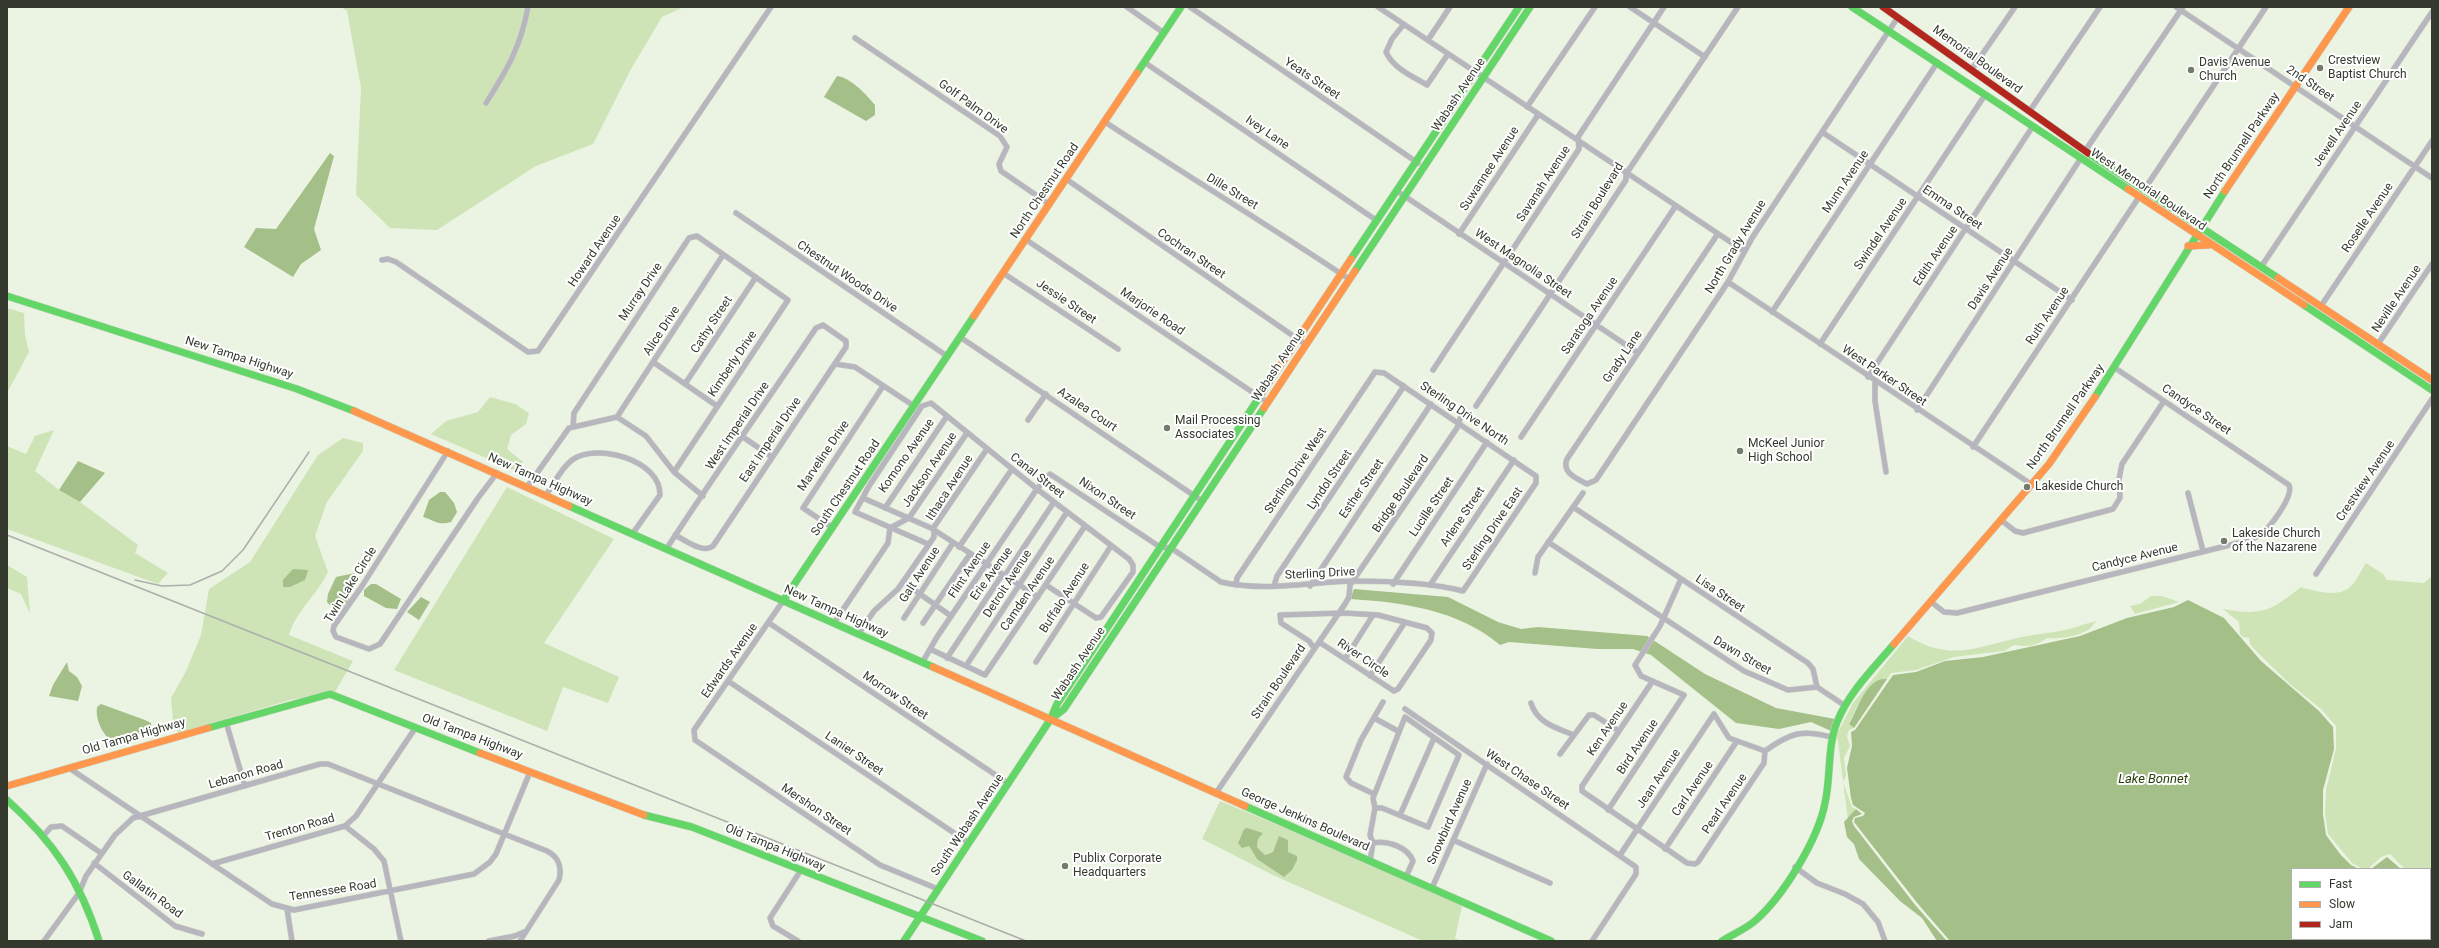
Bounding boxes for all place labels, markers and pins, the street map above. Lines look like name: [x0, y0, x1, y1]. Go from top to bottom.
place label: Crestview Baptist Church: [2328, 54, 2407, 82]
place label: Davis Avenue Church: [2199, 56, 2270, 84]
marker: Crestview Baptist Church: [2315, 63, 2325, 73]
marker: Davis Avenue Church: [2186, 65, 2196, 75]
place label: Mail Processing Associates: [1175, 414, 1260, 442]
marker: Mail Processing Associates: [1162, 423, 1172, 433]
place label: McKeel Junior High School: [1748, 437, 1824, 465]
marker: McKeel Junior High School: [1735, 446, 1745, 456]
place label: Lakeside Church: [2035, 480, 2123, 494]
marker: Lakeside Church: [2022, 482, 2032, 492]
place label: Lakeside Church of the Nazarene: [2232, 527, 2320, 555]
marker: Lakeside Church of the Nazarene: [2219, 536, 2229, 546]
place label: Publix Corporate Headquarters: [1073, 852, 1162, 880]
marker: Publix Corporate Headquarters: [1060, 861, 1070, 871]

